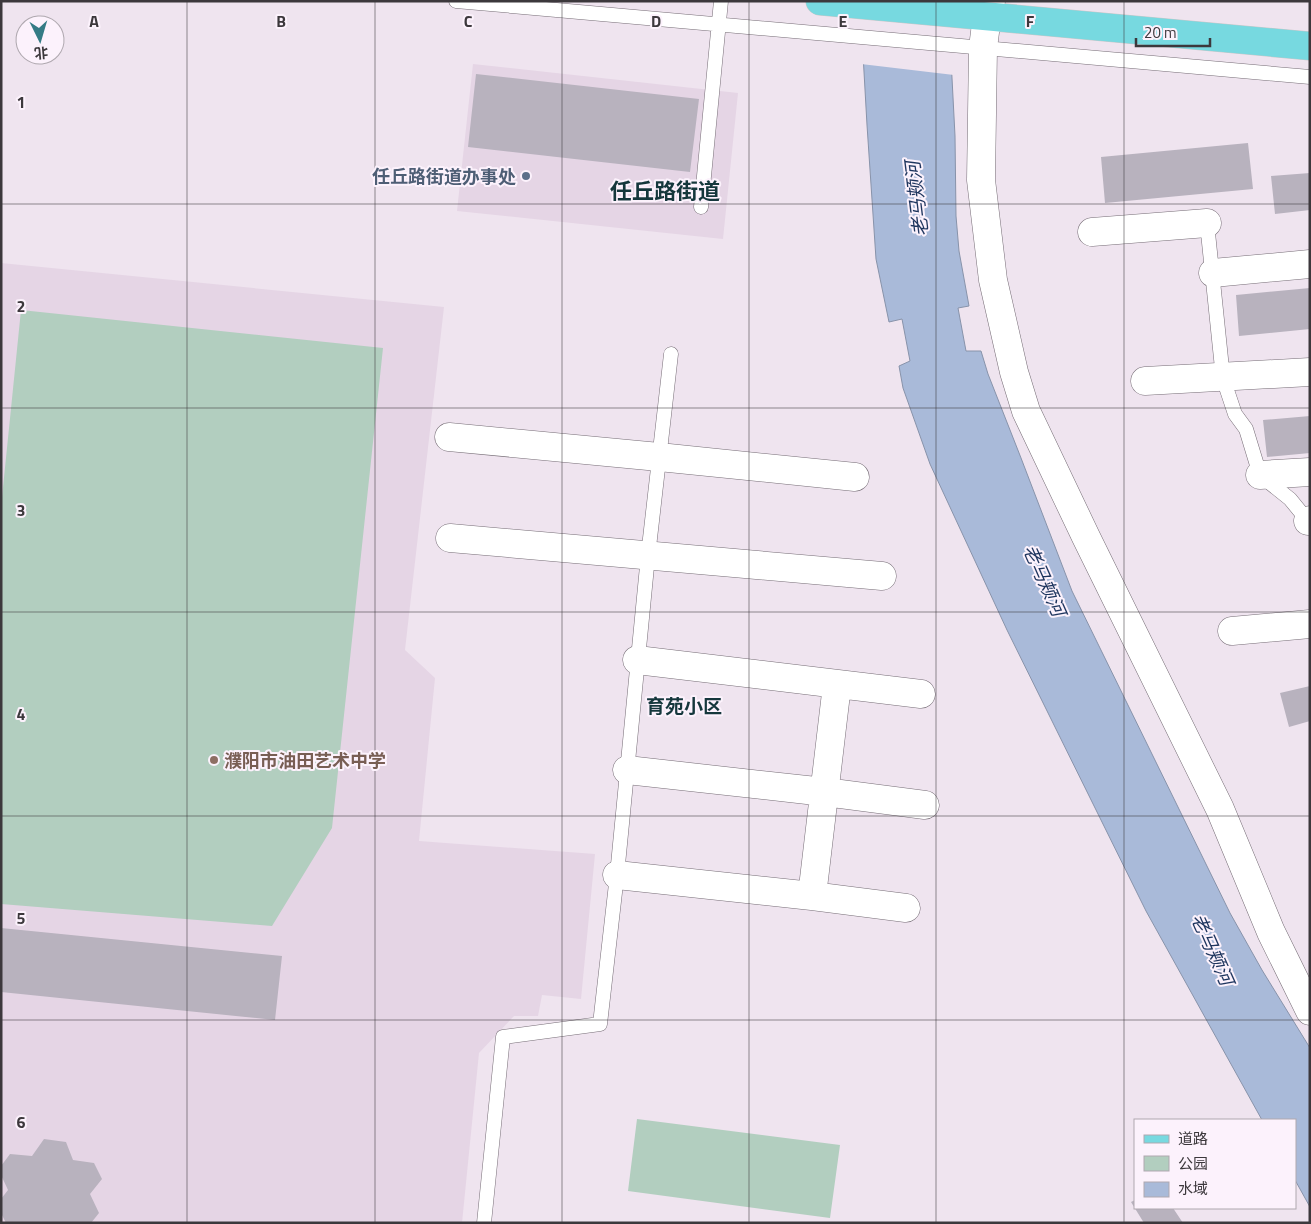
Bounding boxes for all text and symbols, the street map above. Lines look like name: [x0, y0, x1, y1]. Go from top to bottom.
text: A: [89, 9, 99, 33]
text: B: [276, 9, 286, 33]
text: C: [464, 9, 473, 33]
text: D: [651, 9, 661, 33]
text: E: [839, 9, 848, 33]
text: F: [1026, 9, 1035, 33]
north arrow: [15, 15, 65, 65]
scale bar: [1136, 15, 1210, 47]
text: 20 m: [1144, 21, 1177, 44]
text: 北: [33, 42, 49, 65]
text: 1: [17, 90, 25, 114]
water label: 老马颊河: [896, 156, 935, 238]
place label: 任丘路街道办事处: [372, 163, 516, 190]
marker: 任丘路街道办事处: [520, 170, 532, 182]
district label: 任丘路街道: [610, 174, 720, 208]
text: 2: [17, 294, 25, 318]
text: 3: [17, 498, 25, 522]
water label: 老马颊河: [1016, 539, 1075, 624]
district label: 育苑小区: [646, 691, 722, 720]
text: 4: [17, 702, 26, 726]
place label: 濮阳市油田艺术中学: [224, 747, 386, 774]
marker: 濮阳市油田艺术中学: [208, 754, 220, 766]
text: 5: [17, 906, 26, 930]
water label: 老马颊河: [1184, 908, 1243, 993]
text: 6: [17, 1110, 26, 1134]
legend: [1134, 1119, 1296, 1209]
text: 道路: [1178, 1127, 1208, 1150]
text: 公园: [1178, 1152, 1208, 1175]
text: 水域: [1178, 1177, 1208, 1200]

